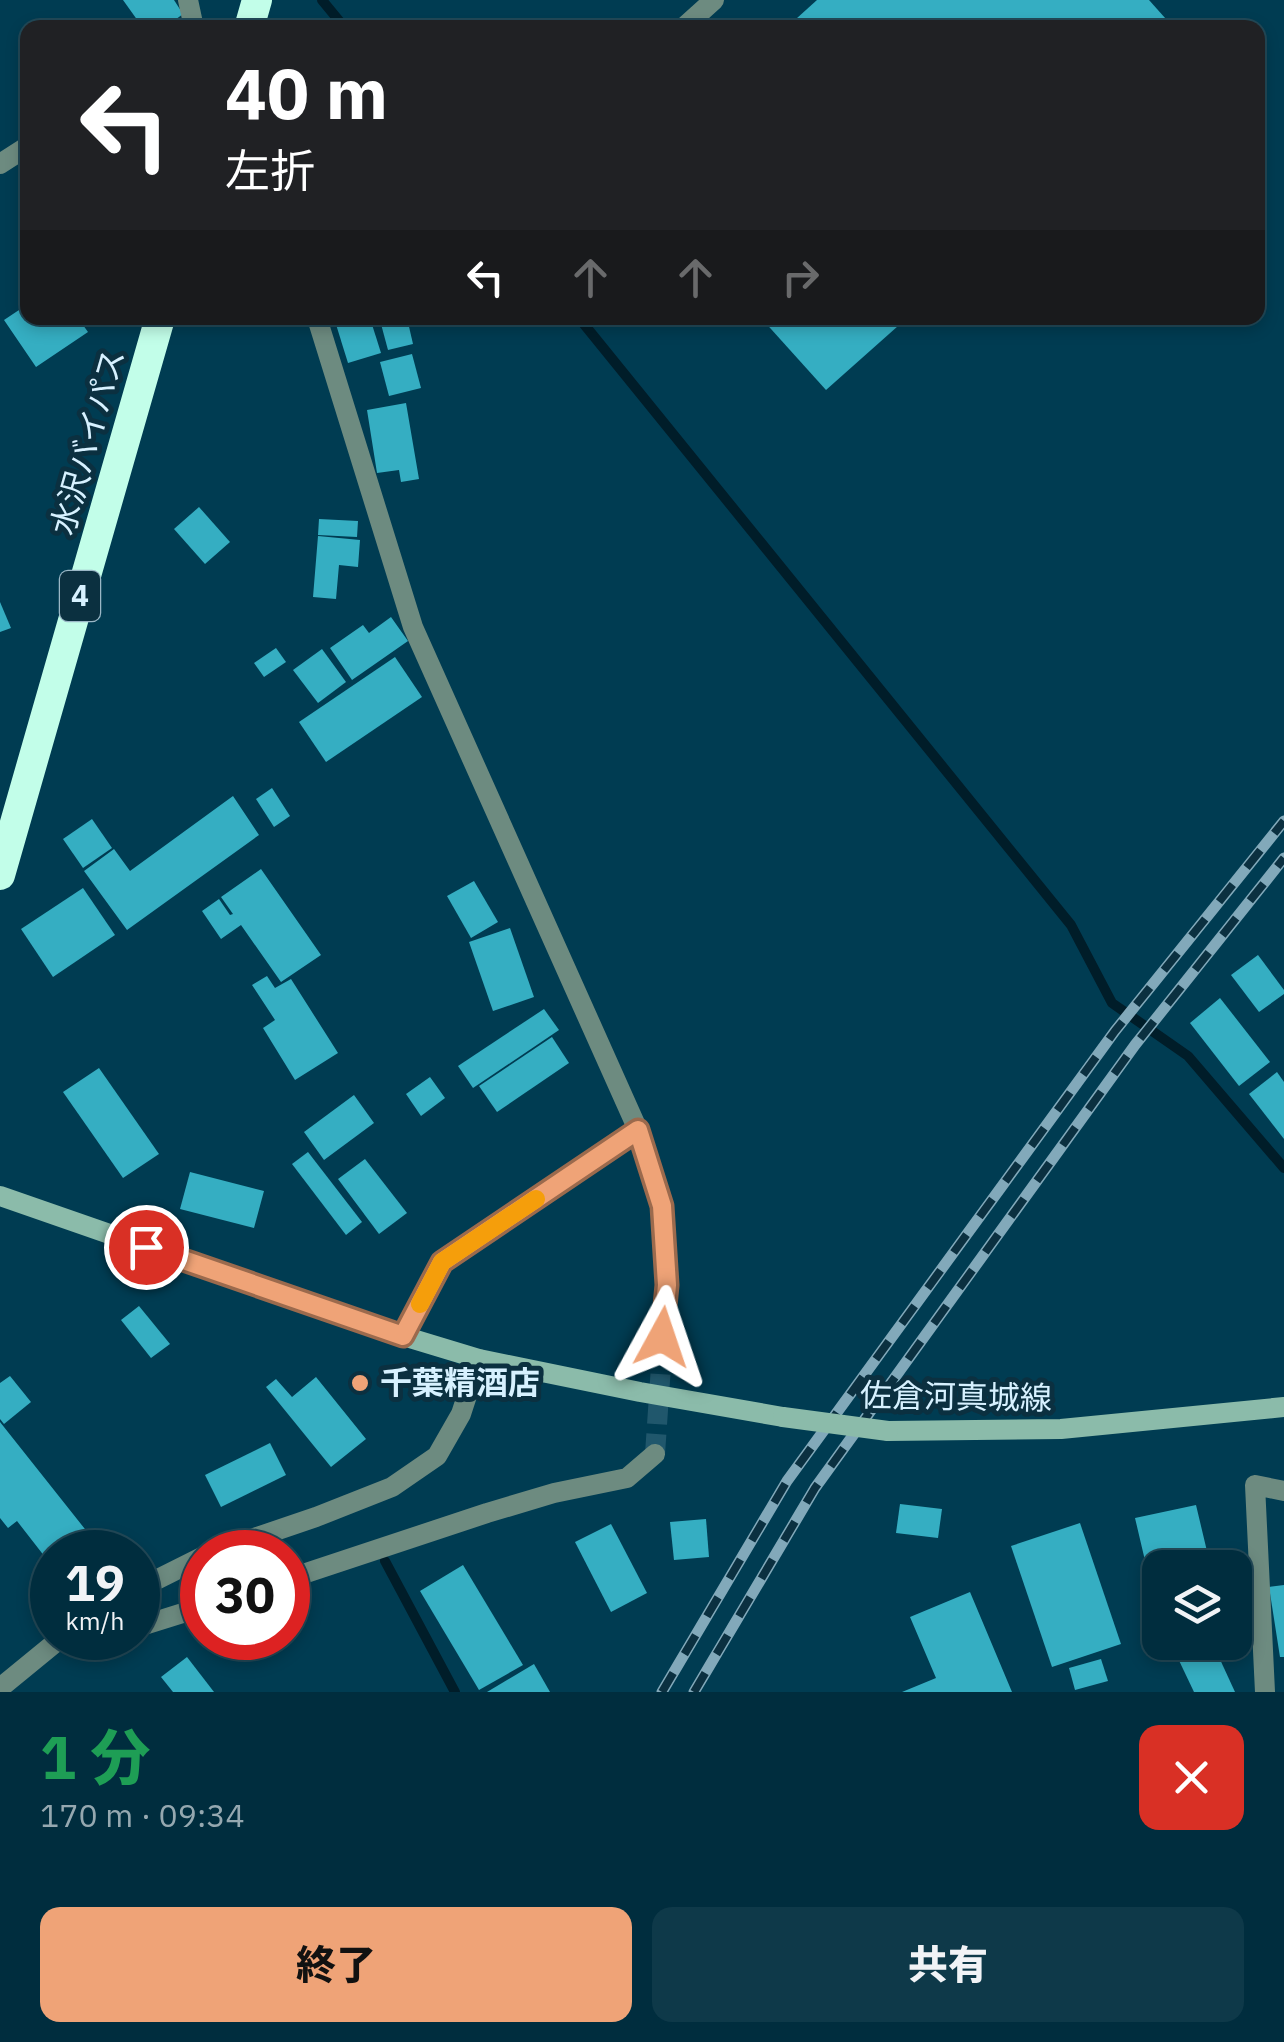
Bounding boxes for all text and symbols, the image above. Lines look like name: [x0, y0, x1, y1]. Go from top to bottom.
text: 40 m: [225, 47, 388, 138]
icon: left: [60, 60, 190, 190]
text: 左折: [225, 141, 315, 199]
icon: left: [458, 250, 513, 305]
icon: ahead: [563, 250, 618, 305]
icon: ahead: [668, 250, 723, 305]
icon: right: [773, 250, 828, 305]
street label: 水沢バイパス: [40, 344, 134, 539]
road number: 4: [60, 571, 100, 621]
pin: [104, 1205, 189, 1290]
icon: arrive: [119, 1220, 174, 1275]
position arrow: [610, 1285, 714, 1389]
place label: 千葉精酒店: [380, 1361, 540, 1403]
marker: 千葉精酒店: [349, 1372, 371, 1394]
street label: 佐倉河真城線: [860, 1373, 1052, 1419]
speed limit sign: 30: [180, 1530, 310, 1660]
text: 19: [65, 1550, 125, 1615]
map controls: [1142, 1550, 1252, 1660]
button: layers: [1142, 1550, 1252, 1660]
text: km/h: [66, 1604, 124, 1637]
text: 1 分: [40, 1717, 150, 1796]
button: close: [1139, 1725, 1244, 1830]
text: 170 m · 09:34: [40, 1794, 245, 1836]
button: 終了: [40, 1907, 632, 2022]
button: 共有: [652, 1907, 1244, 2022]

